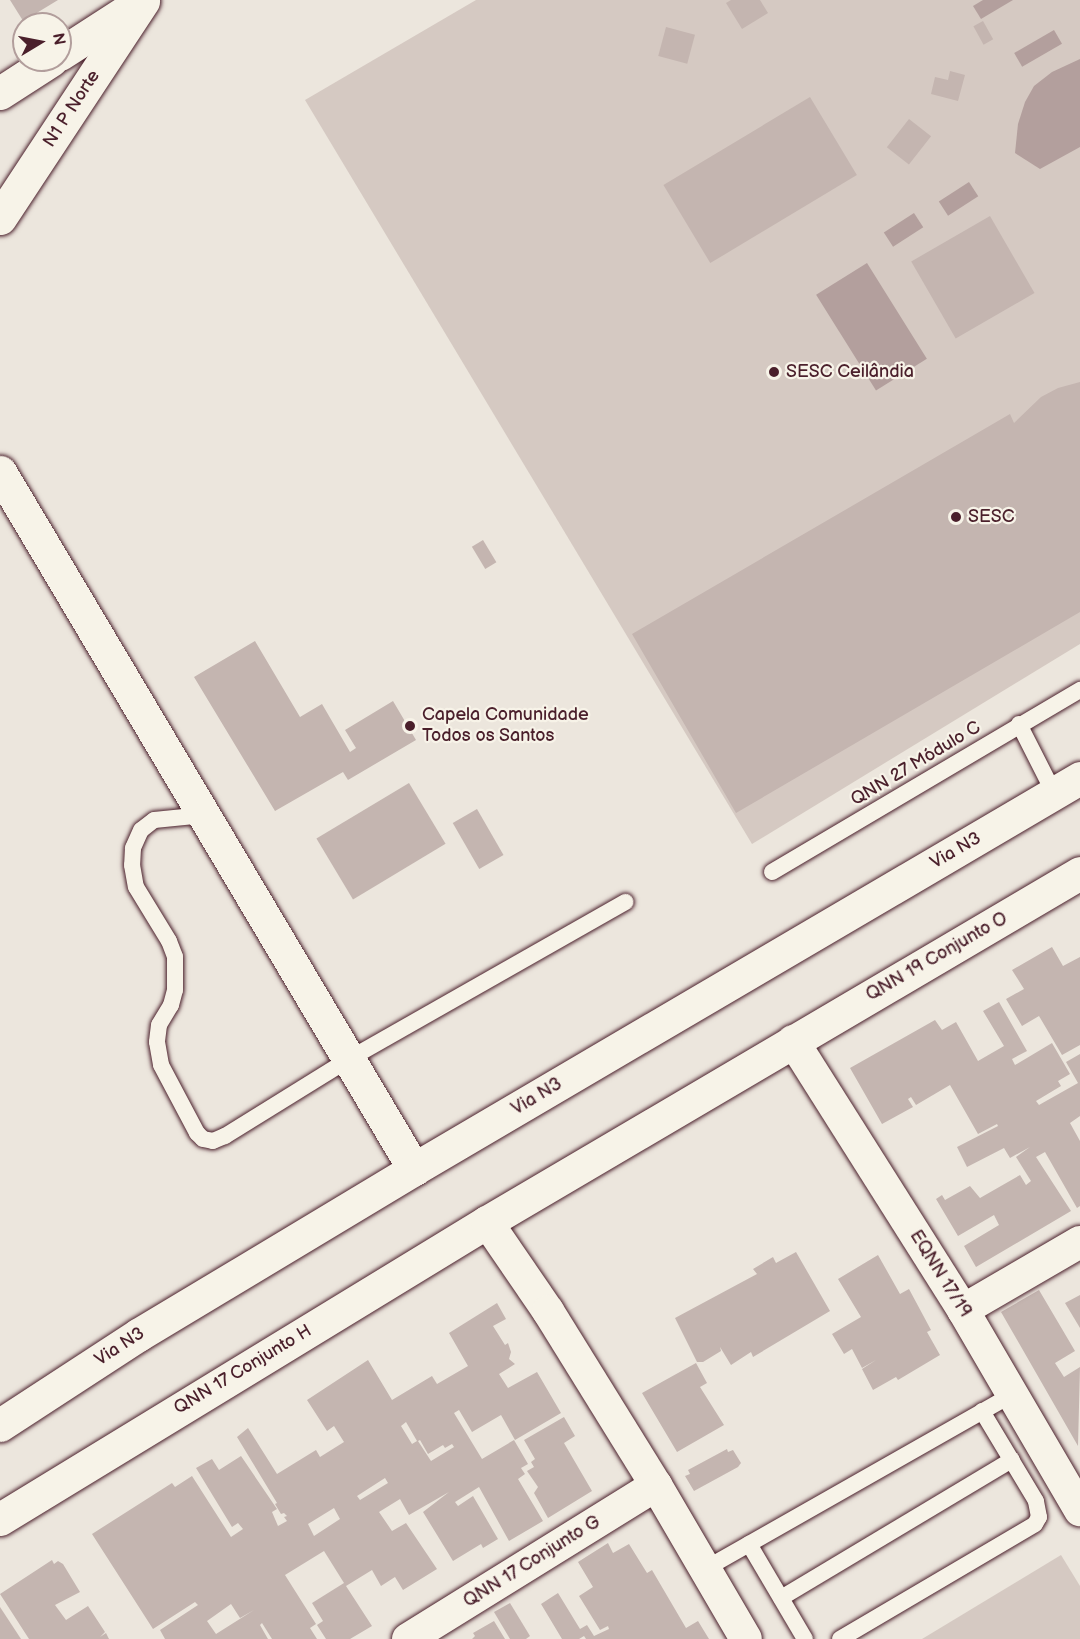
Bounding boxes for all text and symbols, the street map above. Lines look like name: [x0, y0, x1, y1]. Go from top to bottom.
north arrow: [12, 12, 72, 72]
text: N: [48, 32, 69, 47]
street label: N1 P Norte: [39, 66, 105, 152]
place label: SESC Ceilândia: [786, 361, 914, 383]
marker: SESC Ceilândia: [767, 365, 781, 379]
place label: SESC: [968, 506, 1014, 528]
marker: SESC: [949, 510, 963, 524]
place label: Capela Comunidade Todos os Santos: [422, 705, 589, 748]
street label: QNN 27 Módulo C: [847, 717, 985, 811]
marker: Capela Comunidade Todos os Santos: [403, 719, 417, 733]
street label: Via N3: [927, 828, 985, 874]
street label: QNN 19 Conjunto O: [862, 908, 1012, 1006]
street label: Via N3: [508, 1074, 566, 1120]
street label: EQNN 17/19: [905, 1226, 975, 1322]
street label: QNN 17 Conjunto H: [170, 1320, 316, 1420]
street label: Via N3: [91, 1323, 149, 1371]
street label: QNN 17 Conjunto G: [459, 1511, 605, 1613]

